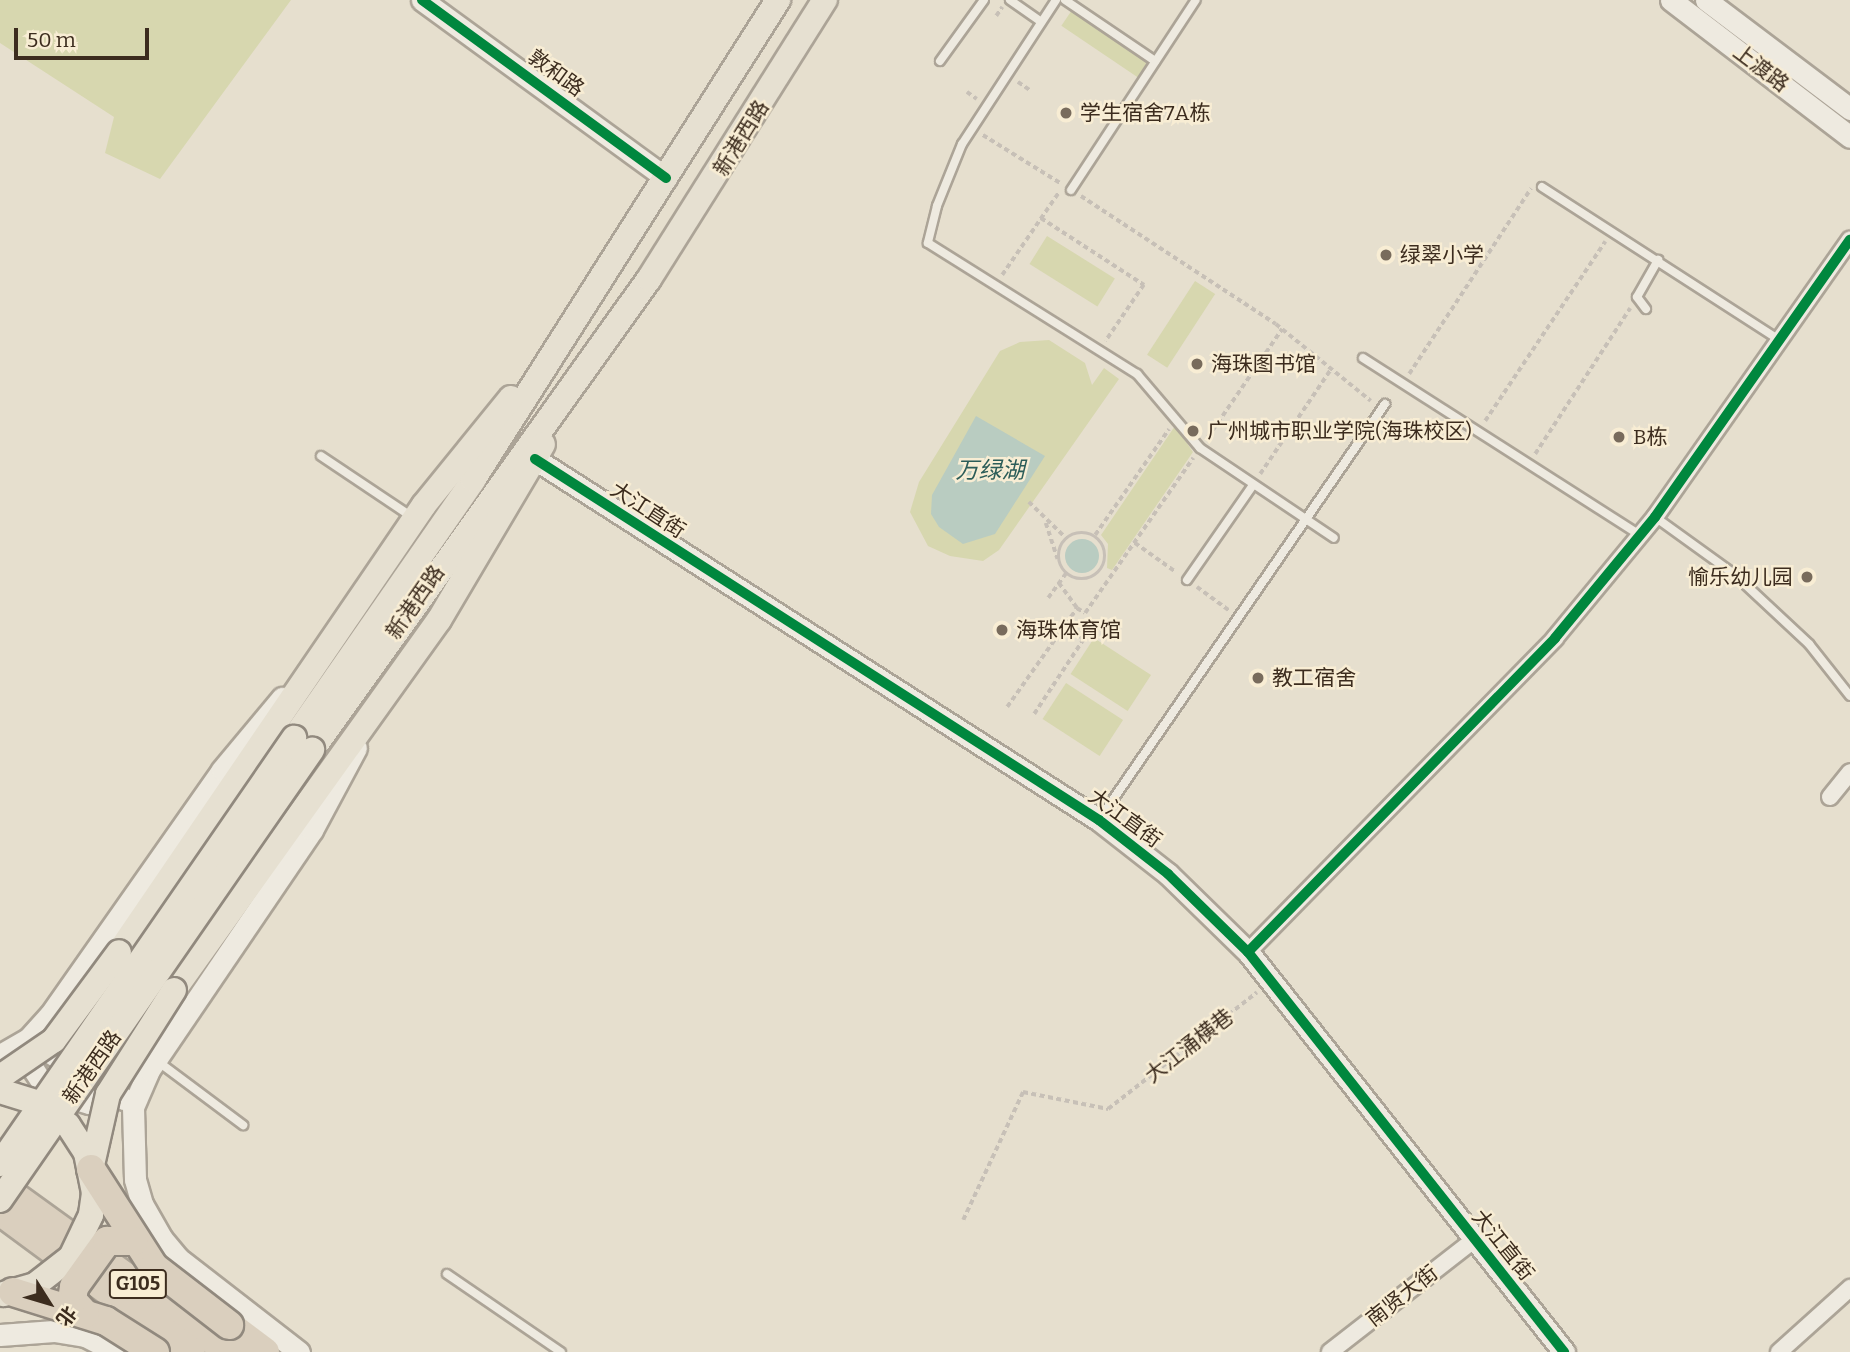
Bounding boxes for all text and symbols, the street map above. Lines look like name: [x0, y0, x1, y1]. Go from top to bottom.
scale bar: [18, 14, 152, 58]
text: 50 m: [27, 27, 76, 53]
street label: 上渡路: [1728, 39, 1794, 97]
street label: 敦和路: [523, 44, 589, 102]
street label: 新港西路: [708, 96, 774, 180]
place label: 学生宿舍7A栋: [1080, 100, 1210, 126]
marker: 学生宿舍7A栋: [1058, 105, 1074, 121]
place label: 绿翠小学: [1400, 242, 1484, 268]
marker: 绿翠小学: [1378, 247, 1394, 263]
place label: 海珠图书馆: [1211, 351, 1316, 377]
marker: 海珠图书馆: [1189, 356, 1205, 372]
place label: 广州城市职业学院(海珠校区): [1207, 418, 1472, 444]
marker: 广州城市职业学院(海珠校区): [1185, 423, 1201, 439]
place label: B栋: [1633, 424, 1668, 450]
marker: B栋: [1611, 429, 1627, 445]
water label: 万绿湖: [956, 456, 1024, 484]
street label: 大江直街: [606, 477, 690, 543]
street label: 新港西路: [381, 560, 449, 644]
place label: 愉乐幼儿园: [1688, 564, 1793, 590]
marker: 愉乐幼儿园: [1799, 569, 1815, 585]
place label: 海珠体育馆: [1016, 617, 1121, 643]
marker: 海珠体育馆: [994, 622, 1010, 638]
place label: 教工宿舍: [1272, 665, 1356, 691]
marker: 教工宿舍: [1250, 670, 1266, 686]
street label: 大江直街: [1084, 783, 1166, 853]
street label: 大江涌横巷: [1140, 1004, 1238, 1088]
street label: 新港西路: [58, 1025, 126, 1109]
street label: 大江直街: [1467, 1204, 1539, 1286]
street label: 南贤大街: [1361, 1260, 1443, 1332]
north arrow: [14, 1268, 84, 1338]
road number: G105: [108, 1268, 168, 1300]
text: 北: [51, 1301, 81, 1330]

